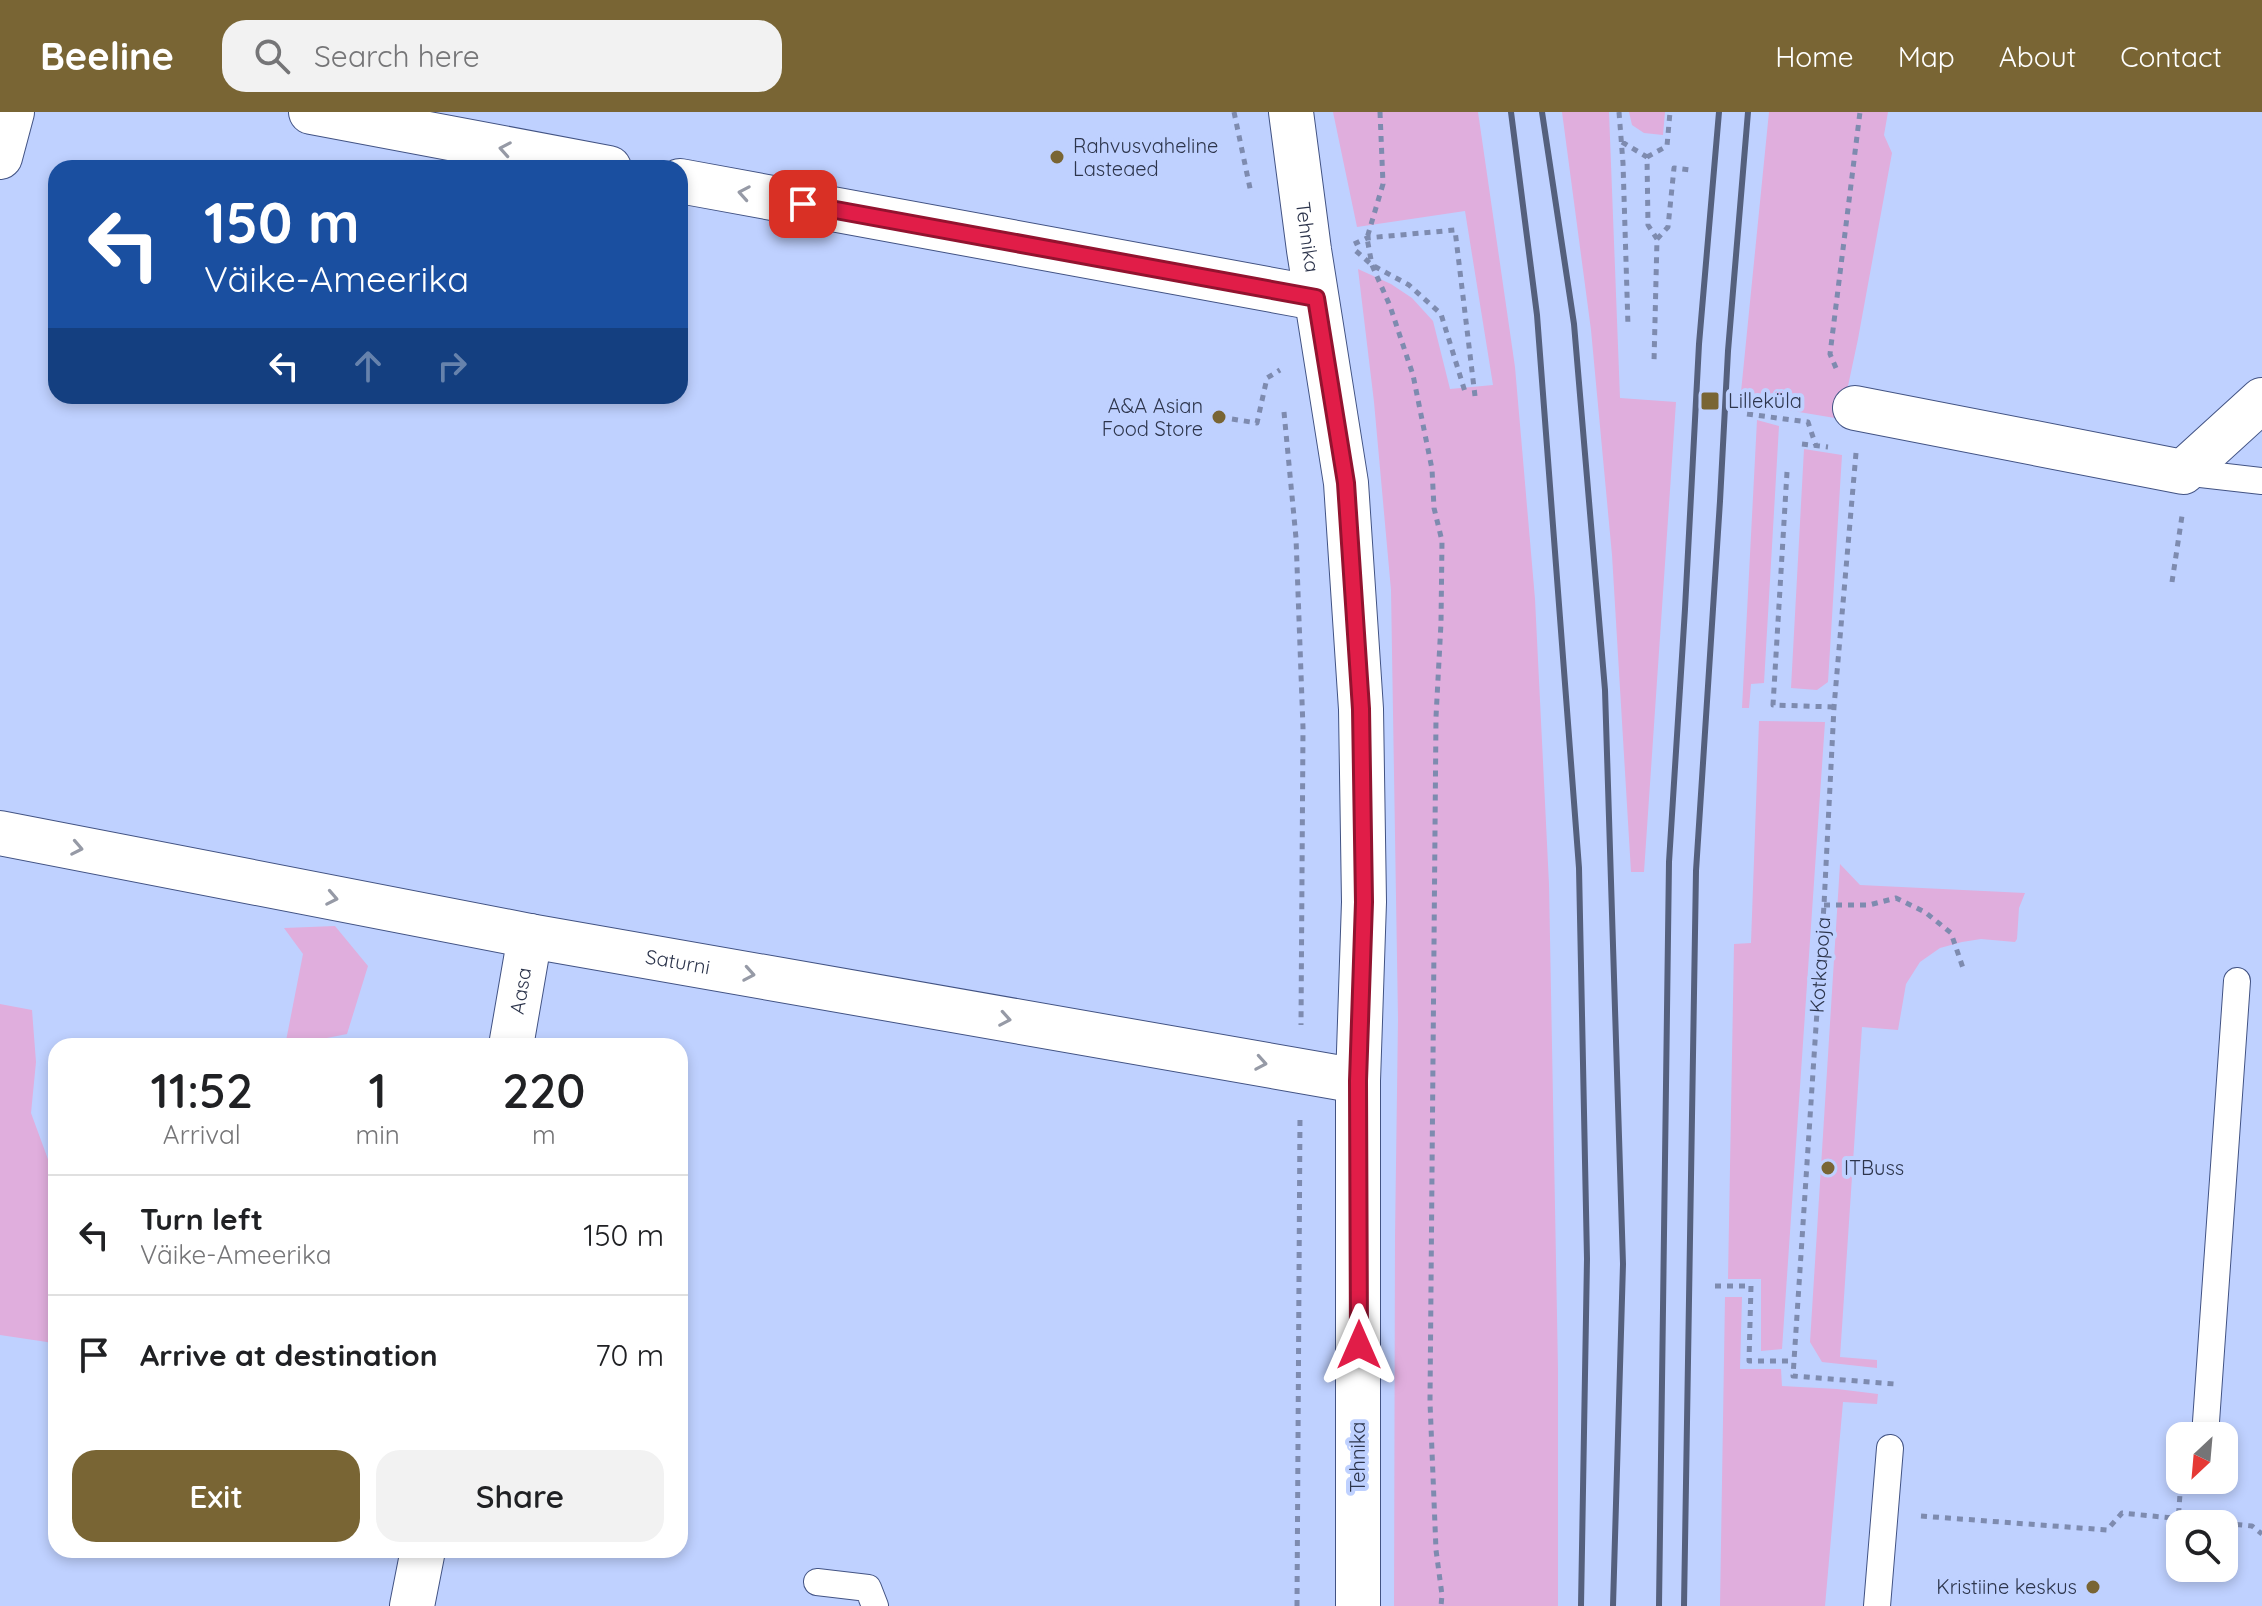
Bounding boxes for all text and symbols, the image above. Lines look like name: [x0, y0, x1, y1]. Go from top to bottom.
search box: [222, 20, 782, 92]
text: Beeline: [40, 32, 174, 80]
icon: search: [250, 34, 294, 78]
text: Search here: [314, 37, 480, 75]
text: Home: [1775, 39, 1854, 74]
text: Map: [1898, 39, 1955, 74]
text: About: [1999, 39, 2076, 74]
text: Contact: [2120, 39, 2222, 74]
place label: Rahvusvaheline Lasteaed: [1073, 133, 1218, 181]
one-way arrow: [498, 141, 511, 158]
marker: Rahvusvaheline Lasteaed: [1048, 148, 1066, 166]
pin: [769, 170, 837, 238]
icon: arrive: [781, 182, 825, 226]
one-way arrow: [737, 185, 751, 202]
text: 150 m: [204, 187, 360, 257]
icon: left: [72, 192, 176, 296]
street label: Tehnika: [1291, 200, 1325, 274]
text: Väike-Ameerika: [204, 256, 469, 301]
icon: left: [262, 344, 306, 388]
icon: ahead: [346, 344, 390, 388]
icon: right: [430, 344, 474, 388]
place label: Lilleküla: [1728, 388, 1802, 413]
marker: Lilleküla: [1699, 390, 1721, 412]
place label: A&A Asian Food Store: [1102, 393, 1203, 441]
marker: A&A Asian Food Store: [1210, 408, 1228, 426]
one-way arrow: [70, 839, 83, 856]
one-way arrow: [325, 888, 339, 905]
street label: Kotkapoja: [1804, 916, 1835, 1014]
street label: Saturni: [644, 943, 712, 979]
street label: Aasa: [504, 965, 536, 1016]
one-way arrow: [742, 965, 755, 982]
one-way arrow: [998, 1009, 1012, 1026]
one-way arrow: [1254, 1054, 1268, 1071]
text: 11:52: [150, 1060, 253, 1120]
text: 1: [368, 1060, 387, 1120]
text: 220: [502, 1060, 586, 1120]
text: Arrival: [163, 1118, 241, 1151]
text: min: [356, 1118, 400, 1151]
text: m: [532, 1118, 556, 1151]
place label: ITBuss: [1844, 1155, 1904, 1180]
marker: ITBuss: [1819, 1159, 1837, 1177]
text: Turn left: [140, 1200, 263, 1238]
icon: left: [72, 1213, 116, 1257]
text: 150 m: [583, 1216, 664, 1254]
text: Väike-Ameerika: [140, 1238, 332, 1271]
position arrow: [1317, 1303, 1401, 1387]
icon: arrive: [72, 1333, 116, 1377]
text: Arrive at destination: [140, 1336, 438, 1374]
text: 70 m: [595, 1336, 664, 1374]
street label: Tehnika: [1345, 1422, 1370, 1492]
north arrow: [2166, 1422, 2238, 1494]
map controls: [2166, 1422, 2238, 1582]
button: Exit: [72, 1450, 360, 1542]
button: Share: [376, 1450, 664, 1542]
button: search: [2166, 1510, 2238, 1582]
place label: Kristiine keskus: [1936, 1574, 2077, 1599]
marker: Kristiine keskus: [2084, 1578, 2102, 1596]

